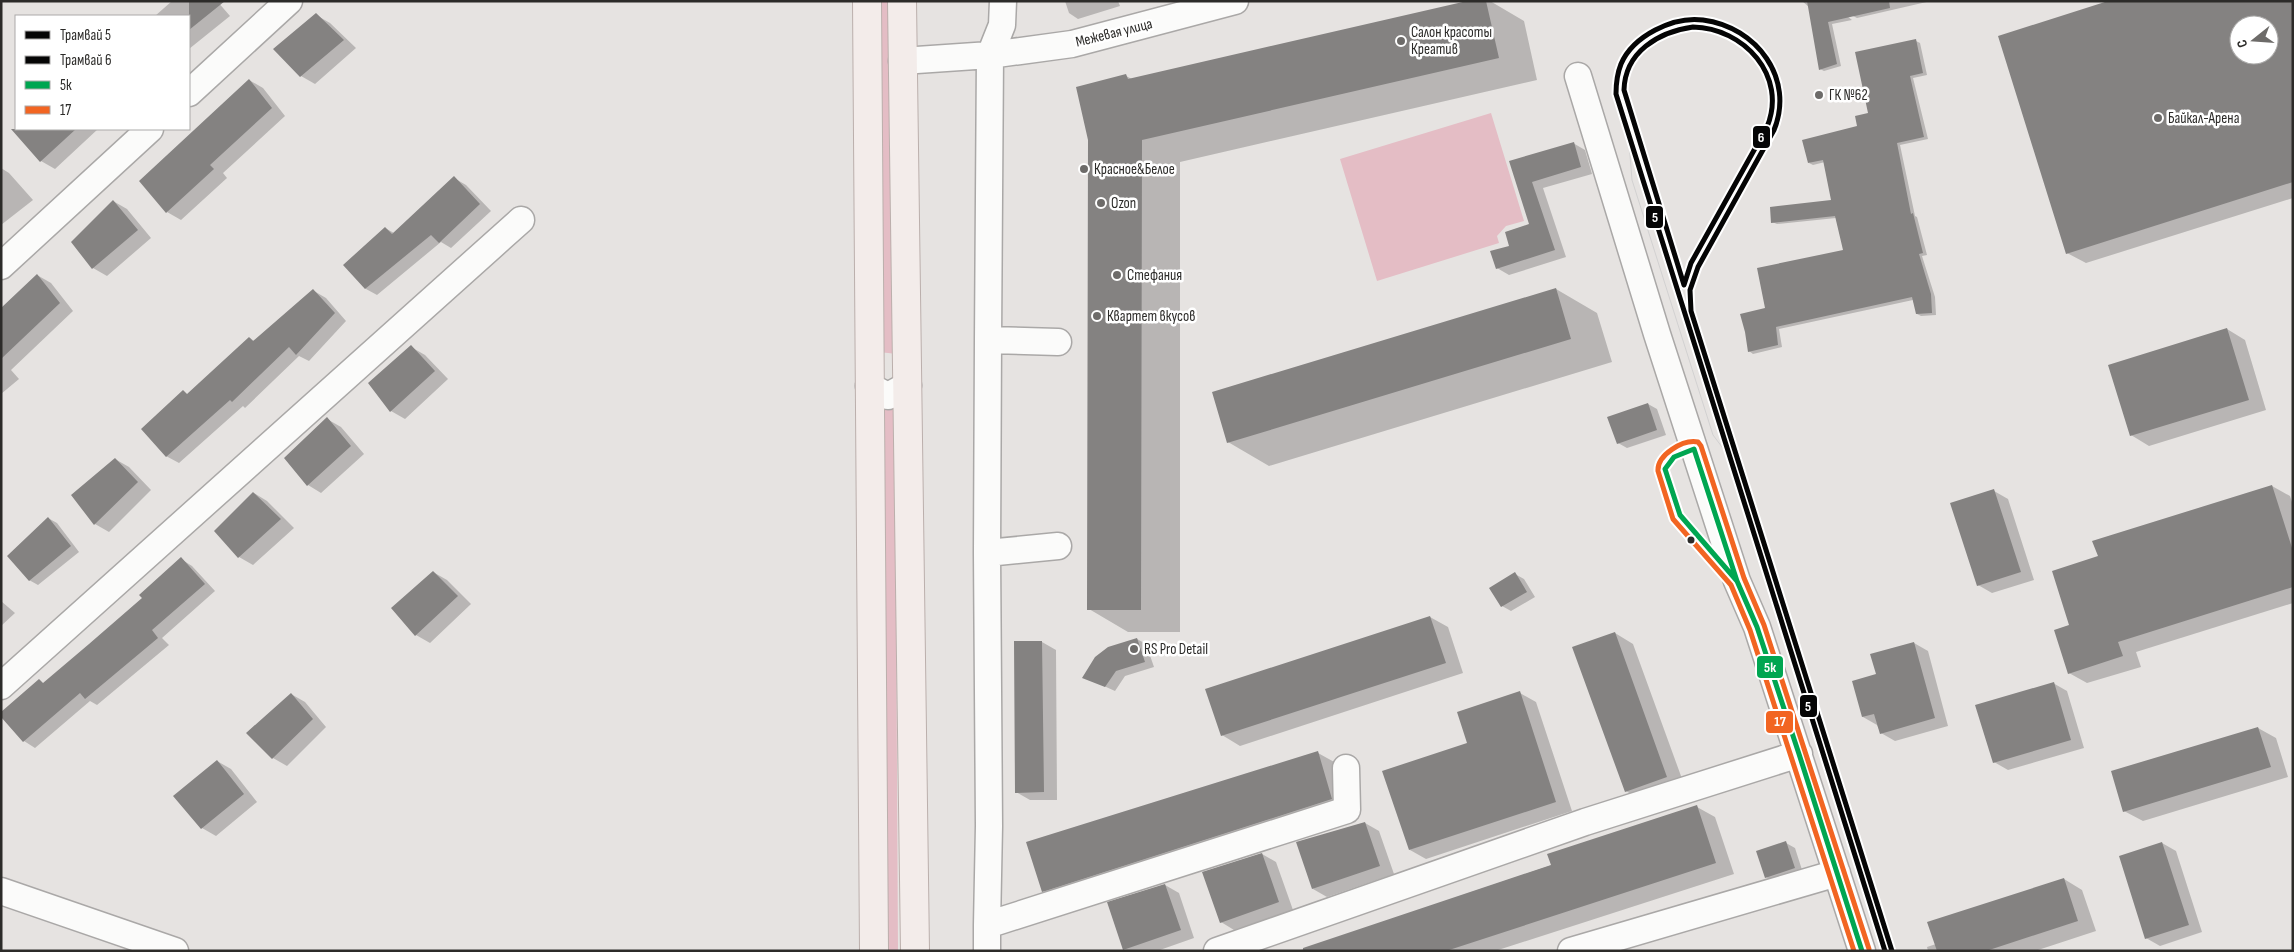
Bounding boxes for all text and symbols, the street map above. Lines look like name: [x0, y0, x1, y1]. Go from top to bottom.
street label: Межевая улица: [1074, 14, 1155, 52]
legend: [15, 15, 190, 130]
north arrow: [2229, 15, 2279, 65]
place label: Салон красоты Креатив: [1411, 23, 1492, 59]
text: Трамвай 5: [60, 26, 111, 45]
marker: Салон красоты Креатив: [1395, 35, 1407, 47]
text: С: [2233, 38, 2251, 50]
text: Трамвай 6: [60, 51, 112, 70]
text: 5к: [60, 76, 72, 95]
place label: ГК №62: [1829, 86, 1868, 105]
marker: ГК №62: [1813, 89, 1825, 101]
text: 17: [60, 101, 71, 120]
place label: Байкал-Арена: [2168, 109, 2240, 128]
marker: Байкал-Арена: [2152, 112, 2164, 124]
line badge: 6: [1752, 125, 1771, 149]
text: 6: [1758, 129, 1765, 146]
place label: Красное&Белое: [1094, 160, 1175, 179]
marker: Красное&Белое: [1078, 163, 1090, 175]
place label: Ozon: [1111, 194, 1136, 213]
marker: Ozon: [1095, 197, 1107, 209]
line badge: 5: [1645, 205, 1664, 229]
text: 5: [1652, 209, 1658, 226]
place label: Стефания: [1127, 266, 1182, 285]
marker: Стефания: [1111, 269, 1123, 281]
place label: Квартет вкусов: [1107, 307, 1196, 326]
marker: Квартет вкусов: [1091, 310, 1103, 322]
unlabelled marker: [1686, 535, 1696, 545]
place label: RS Pro Detail: [1144, 640, 1208, 659]
marker: RS Pro Detail: [1128, 643, 1140, 655]
line badge: 5к: [1756, 655, 1784, 679]
text: 5к: [1764, 659, 1776, 676]
line badge: 5: [1799, 694, 1818, 718]
text: 5: [1805, 698, 1811, 715]
line badge: 17: [1765, 710, 1794, 734]
text: 17: [1774, 713, 1787, 730]

